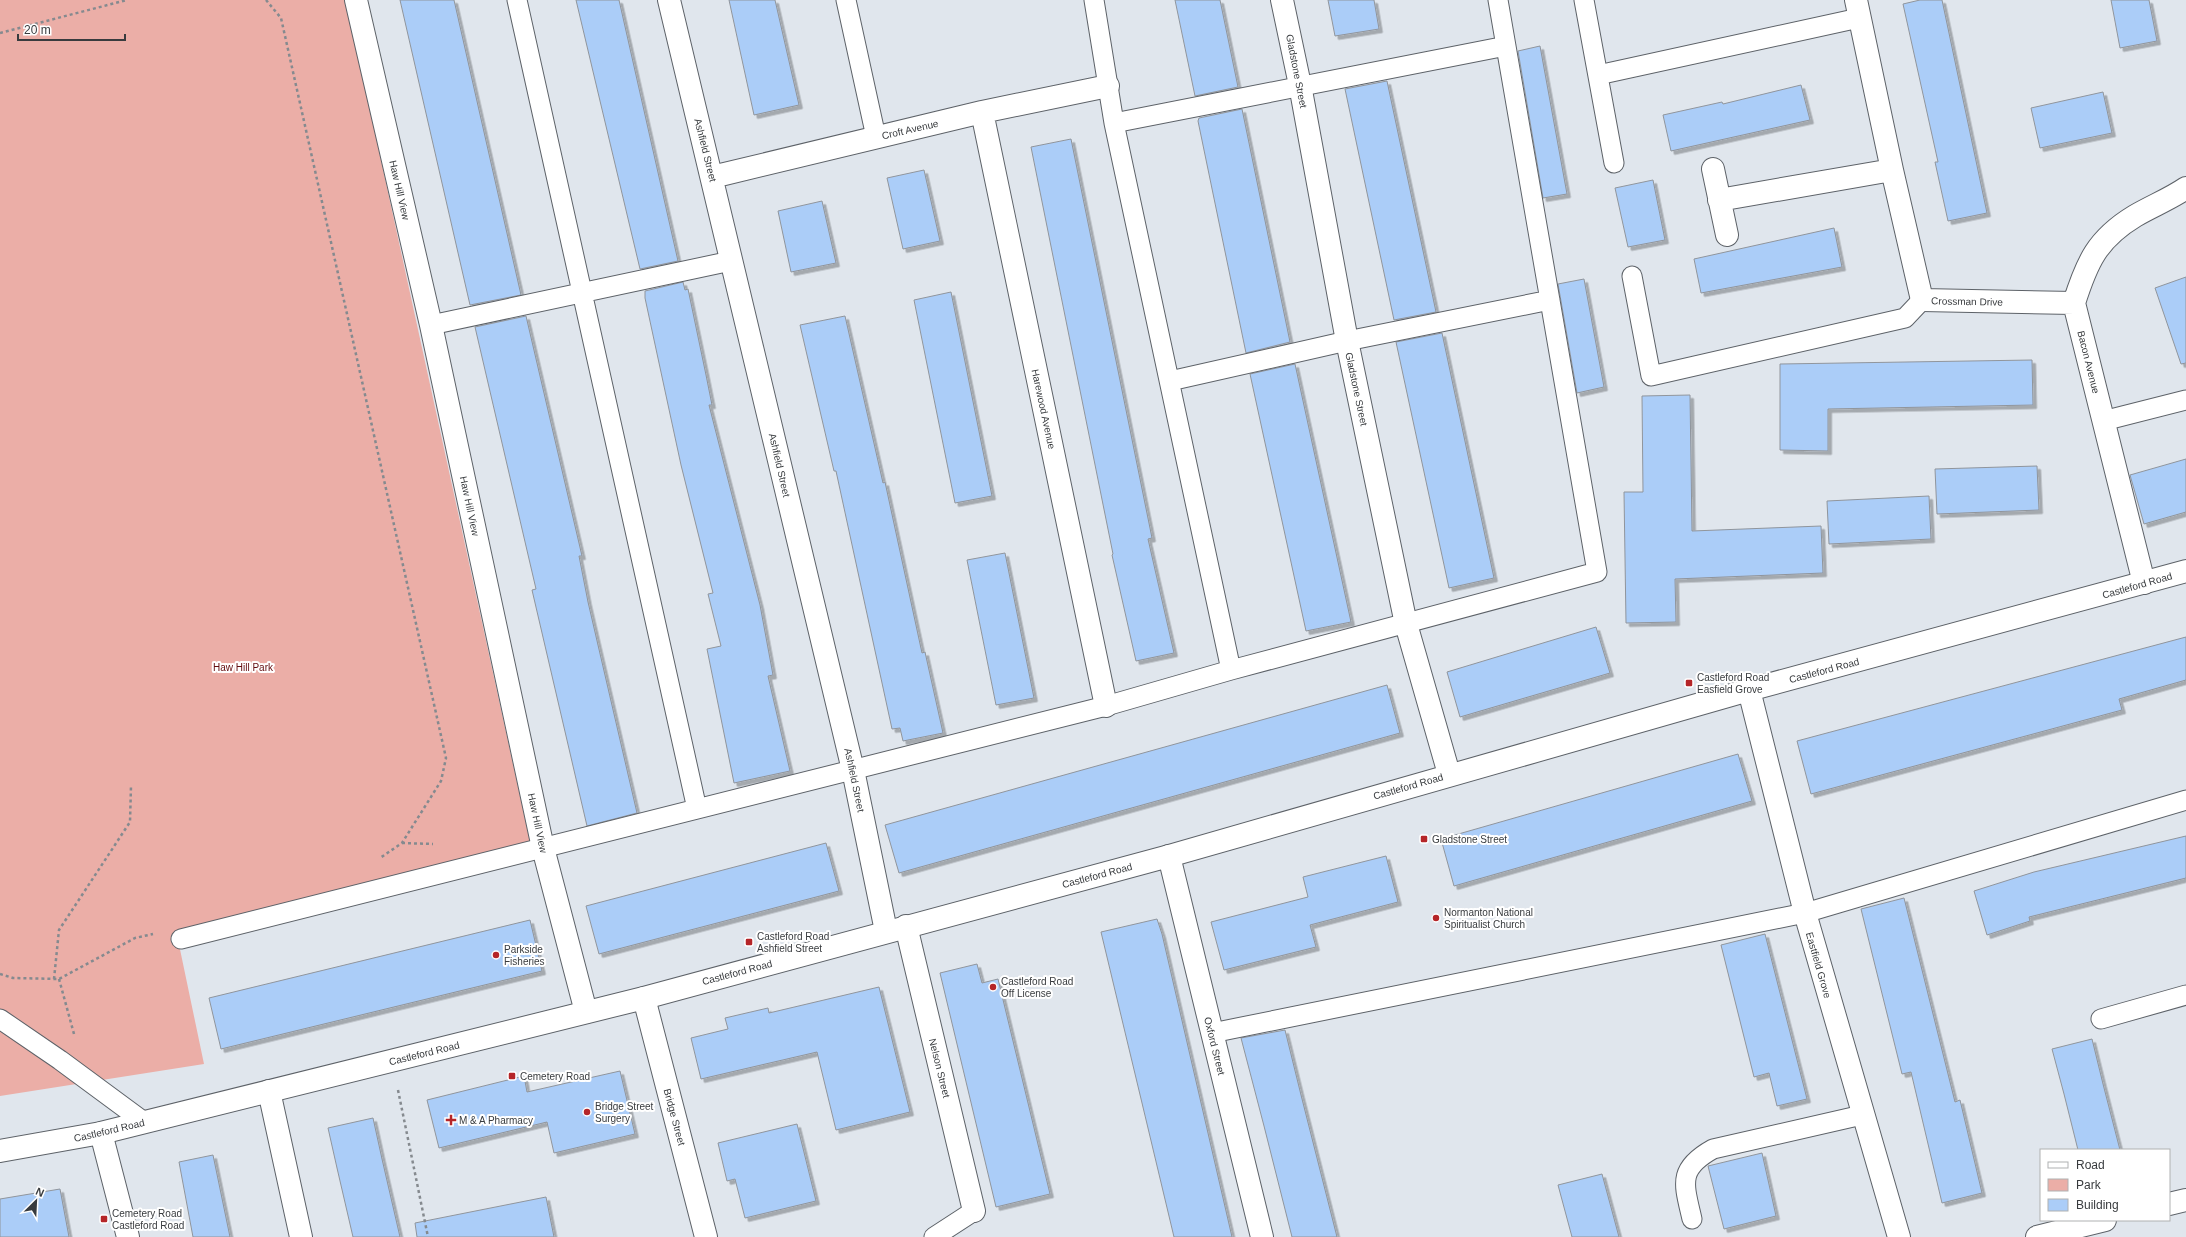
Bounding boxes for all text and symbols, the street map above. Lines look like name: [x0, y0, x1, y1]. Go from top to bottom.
scale bar: [18, 16, 125, 42]
text: 20 m: [24, 23, 51, 37]
street label: Gladstone Street: [1284, 33, 1309, 109]
street label: Ashfield Street: [692, 117, 719, 183]
street label: Croft Avenue: [881, 118, 940, 141]
street label: Haw Hill View: [387, 159, 412, 222]
street label: Crossman Drive: [1931, 295, 2003, 308]
street label: Bacon Avenue: [2075, 330, 2102, 395]
street label: Gladstone Street: [1343, 351, 1370, 427]
street label: Harewood Avenue: [1030, 368, 1057, 451]
street label: Ashfield Street: [767, 432, 792, 498]
street label: Haw Hill View: [458, 475, 481, 538]
street label: Castleford Road: [2101, 570, 2173, 601]
street label: Castleford Road: [1788, 656, 1860, 685]
park label: Haw Hill Park: [213, 662, 274, 673]
place label: Castleford Road Easfield Grove: [1697, 672, 1769, 695]
marker: Castleford Road Easfield Grove: [1684, 678, 1694, 688]
street label: Ashfield Street: [842, 747, 867, 813]
street label: Castleford Road: [1372, 771, 1444, 802]
street label: Haw Hill View: [526, 792, 549, 855]
marker: Gladstone Street: [1419, 834, 1429, 844]
place label: Gladstone Street: [1432, 834, 1507, 845]
street label: Castleford Road: [1061, 861, 1133, 890]
place label: Normanton National Spiritualist Church: [1444, 907, 1533, 930]
marker: Normanton National Spiritualist Church: [1431, 913, 1441, 923]
place label: Castleford Road Ashfield Street: [757, 931, 829, 954]
street label: Eastfield Grove: [1804, 931, 1833, 1000]
marker: Castleford Road Ashfield Street: [744, 937, 754, 947]
place label: Parkside Fisheries: [504, 944, 545, 967]
marker: Parkside Fisheries: [491, 950, 501, 960]
street label: Castleford Road: [701, 958, 773, 987]
place label: Castleford Road Off License: [1001, 976, 1073, 999]
marker: Castleford Road Off License: [988, 982, 998, 992]
street label: Oxford Street: [1202, 1016, 1227, 1077]
street label: Nelson Street: [927, 1037, 952, 1099]
street label: Castleford Road: [388, 1039, 461, 1068]
marker: Cemetery Road: [507, 1071, 517, 1081]
place label: Cemetery Road: [520, 1071, 590, 1082]
street label: Bridge Street: [662, 1088, 687, 1147]
place label: Bridge Street Surgery: [595, 1101, 654, 1124]
marker: Bridge Street Surgery: [582, 1107, 592, 1117]
marker: M & A Pharmacy: [446, 1115, 456, 1125]
place label: M & A Pharmacy: [459, 1115, 533, 1126]
street label: Castleford Road: [73, 1117, 146, 1144]
legend: [2040, 1149, 2170, 1221]
text: Road: [2076, 1158, 2105, 1172]
text: Park: [2076, 1178, 2102, 1192]
north arrow: [16, 1181, 56, 1221]
text: N: [34, 1185, 46, 1199]
text: Building: [2076, 1198, 2119, 1212]
place label: Cemetery Road Castleford Road: [112, 1208, 184, 1231]
marker: Cemetery Road Castleford Road: [99, 1214, 109, 1224]

